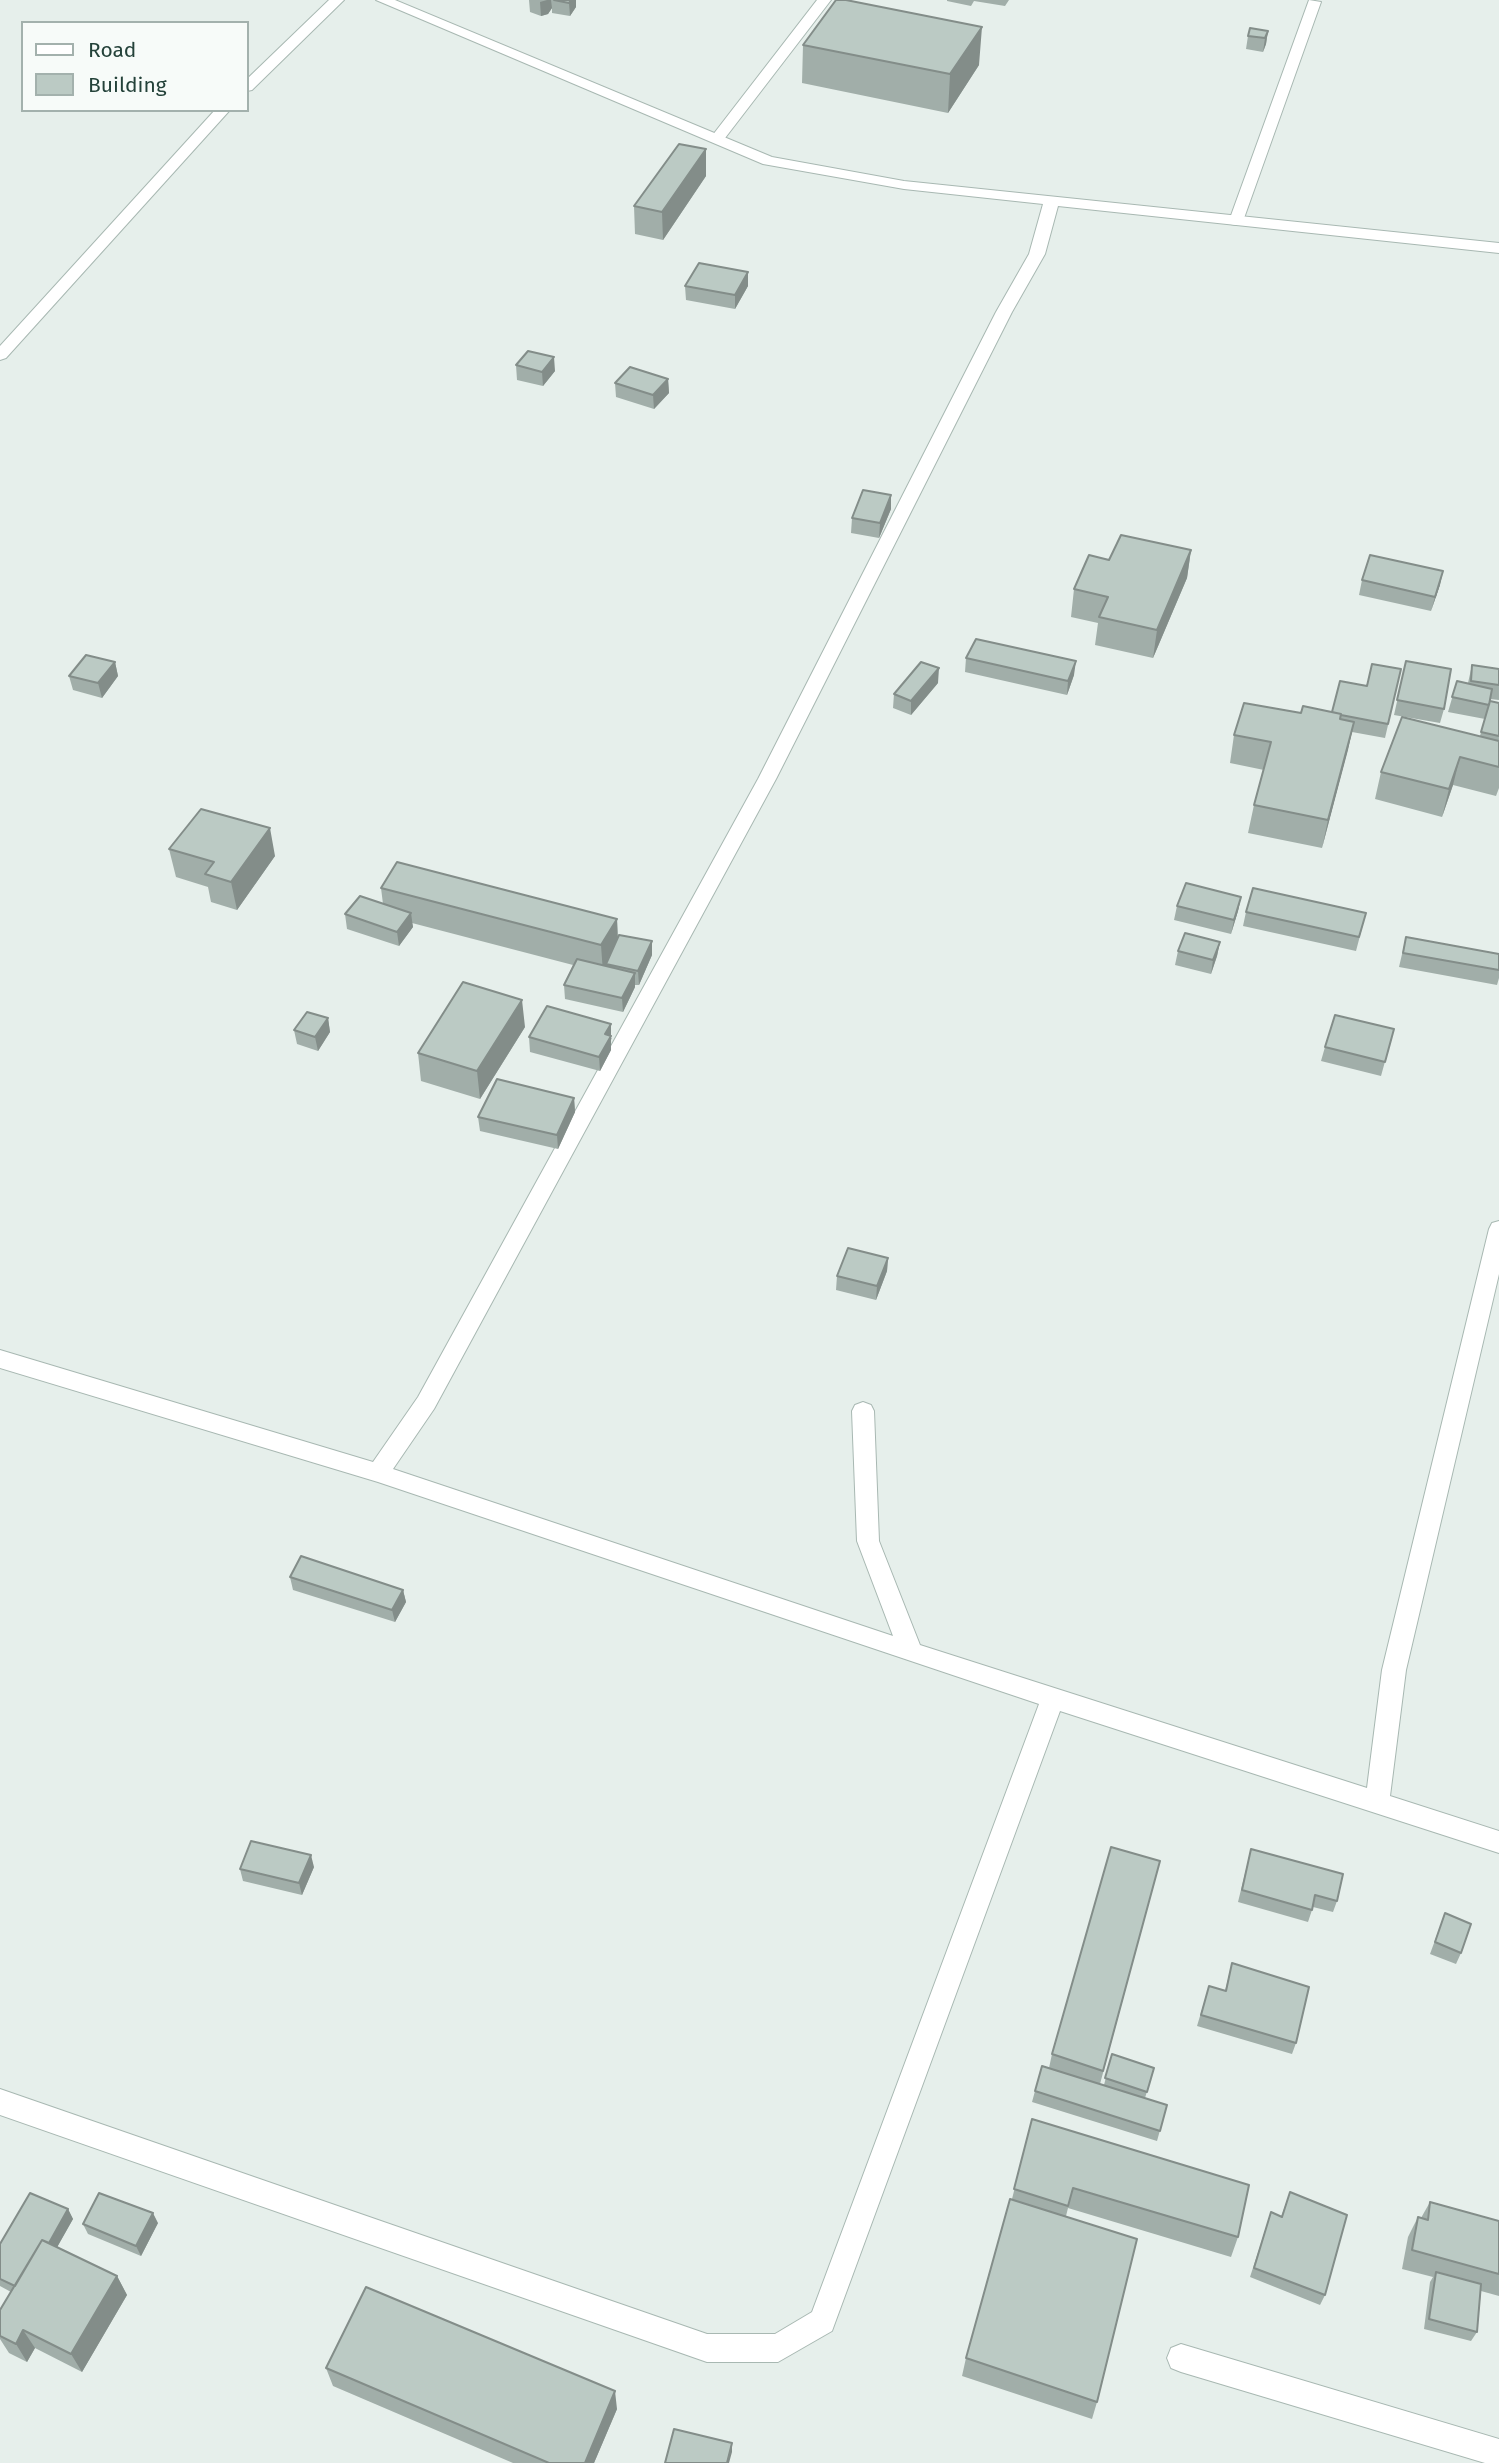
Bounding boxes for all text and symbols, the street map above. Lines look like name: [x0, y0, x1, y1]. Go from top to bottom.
legend: [21, 21, 248, 112]
text: Road: [88, 37, 136, 63]
text: Building: [88, 72, 167, 98]

